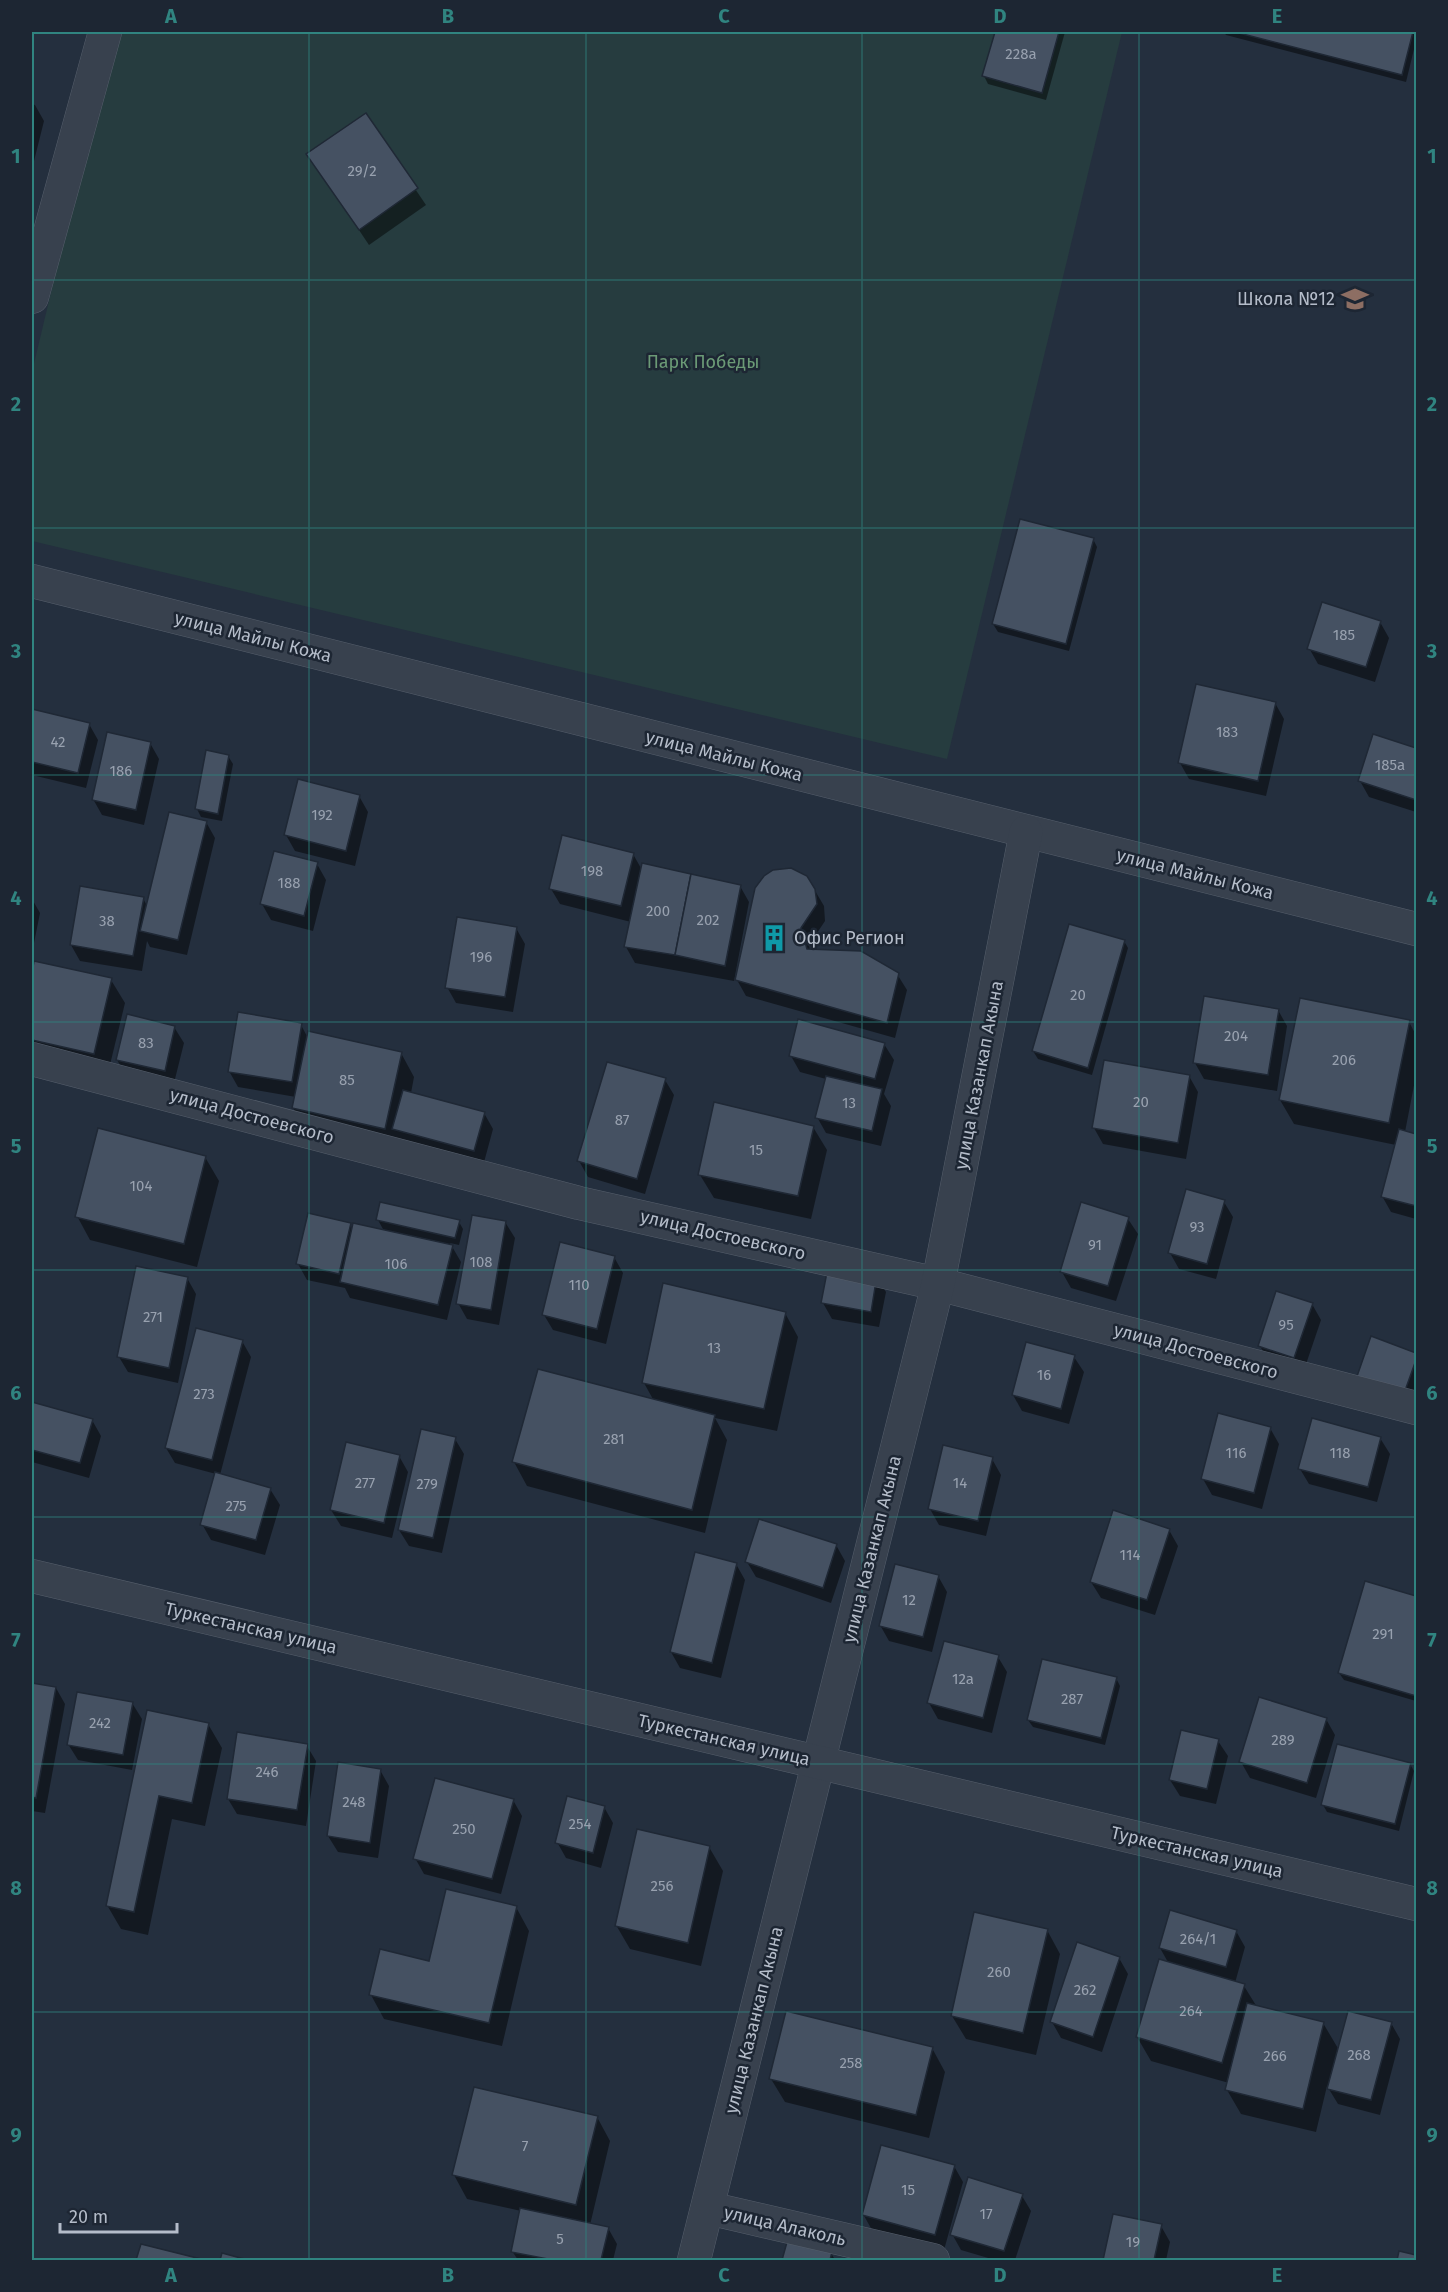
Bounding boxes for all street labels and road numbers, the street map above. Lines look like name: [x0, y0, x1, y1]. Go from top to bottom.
street label: улица Майлы Кожа: [172, 607, 334, 667]
street label: улица Майлы Кожа: [643, 726, 805, 786]
street label: улица Майлы Кожа: [1114, 844, 1276, 904]
street label: улица Казанкап Акына: [950, 979, 1008, 1171]
street label: улица Достоевского: [167, 1083, 337, 1149]
street label: улица Достоевского: [638, 1205, 808, 1265]
street label: улица Достоевского: [1111, 1318, 1281, 1384]
street label: улица Казанкап Акына: [838, 1453, 906, 1645]
street label: Туркестанская улица: [163, 1597, 339, 1659]
street label: Туркестанская улица: [636, 1709, 812, 1771]
street label: Туркестанская улица: [1109, 1821, 1285, 1883]
street label: улица Казанкап Акына: [720, 1924, 788, 2116]
street label: улица Алаколь: [722, 2201, 848, 2251]

